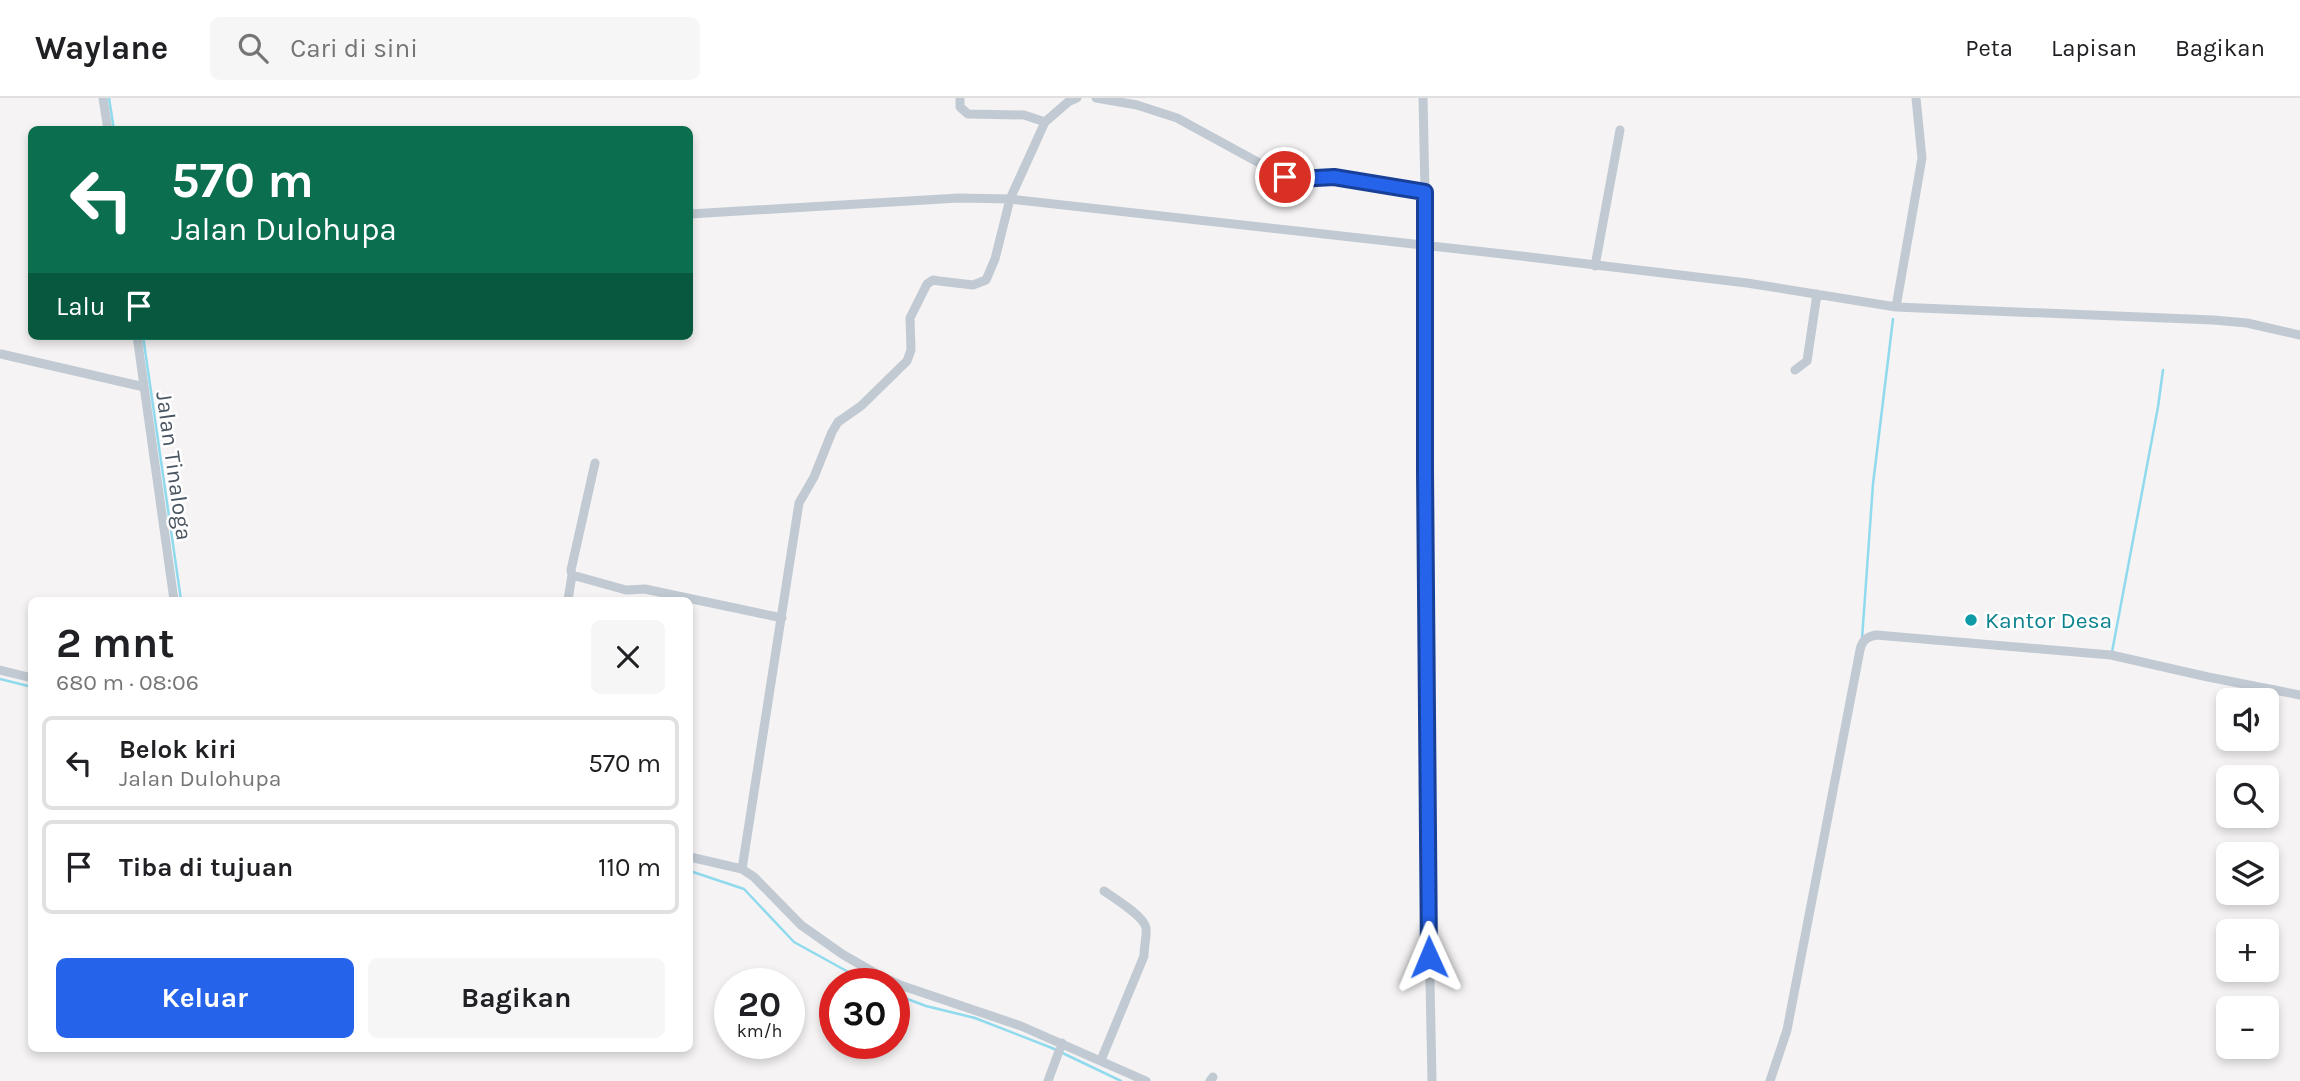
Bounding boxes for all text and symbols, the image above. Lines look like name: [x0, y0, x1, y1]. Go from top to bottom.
search box: [210, 17, 700, 80]
text: Waylane: [35, 29, 168, 67]
icon: search: [234, 29, 272, 67]
text: Cari di sini: [290, 33, 418, 64]
text: Peta: [1965, 34, 2013, 62]
text: Lapisan: [2051, 34, 2137, 62]
text: Bagikan: [2175, 34, 2265, 62]
pin: [1255, 147, 1315, 207]
text: 570 m: [171, 152, 314, 209]
icon: left: [56, 154, 147, 245]
icon: arrive: [1266, 158, 1304, 196]
text: Jalan Dulohupa: [171, 211, 397, 248]
icon: arrive: [120, 287, 158, 325]
text: Lalu: [56, 291, 106, 322]
street label: Jalan Tinaloga: [150, 390, 198, 542]
place label: Kantor Desa: [1985, 607, 2112, 634]
marker: Kantor Desa: [1963, 612, 1979, 628]
text: 2 mnt: [56, 618, 175, 668]
button: close: [591, 620, 665, 694]
text: 680 m · 08:06: [56, 669, 199, 696]
map controls: [2216, 688, 2279, 1059]
button: sound: [2216, 688, 2279, 751]
text: Belok kiri: [119, 734, 237, 765]
icon: left: [60, 744, 98, 782]
text: 570 m: [588, 748, 661, 779]
text: Jalan Dulohupa: [119, 765, 281, 792]
button: search: [2216, 765, 2279, 828]
button: layers: [2216, 842, 2279, 905]
icon: arrive: [60, 848, 98, 886]
text: Tiba di tujuan: [119, 852, 293, 883]
text: 110 m: [598, 852, 661, 883]
button: +: [2216, 919, 2279, 982]
position arrow: [1392, 920, 1466, 994]
button: Keluar: [56, 958, 354, 1038]
button: Bagikan: [368, 958, 665, 1038]
speed limit sign: 30: [819, 968, 910, 1059]
text: 20: [738, 984, 781, 1025]
button: −: [2216, 996, 2279, 1059]
text: km/h: [737, 1020, 782, 1042]

